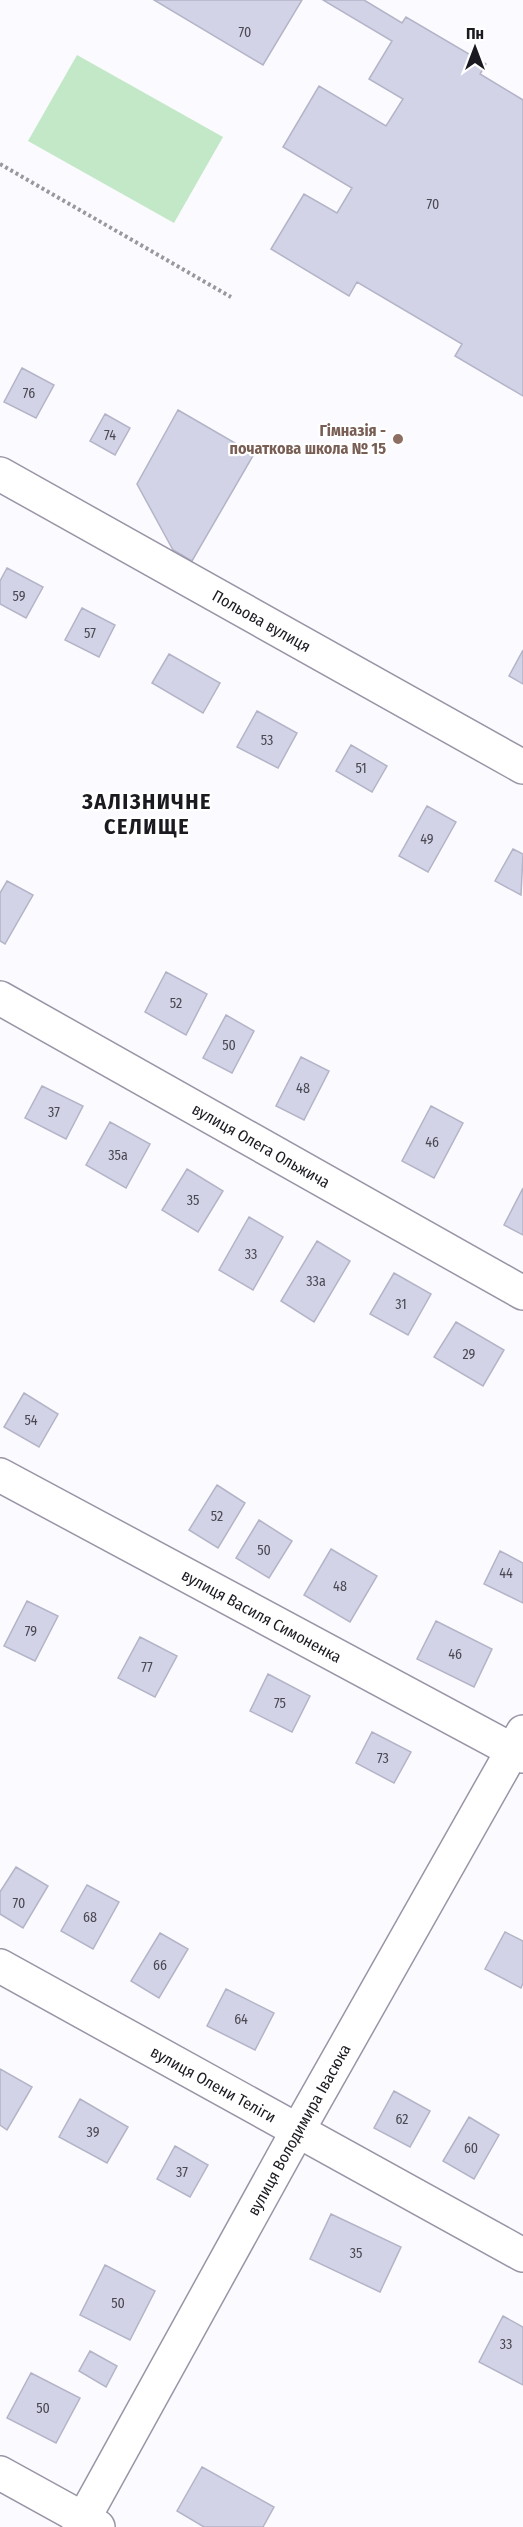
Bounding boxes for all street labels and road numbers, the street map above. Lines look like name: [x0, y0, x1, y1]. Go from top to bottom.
street label: Польова вулиця: [209, 586, 314, 656]
street label: вулиця Олега Ольжича: [189, 1099, 334, 1192]
street label: вулиця Василя Симоненка: [179, 1565, 345, 1666]
street label: вулиця Володимира Івасюка: [243, 2040, 354, 2219]
street label: вулиця Олени Теліги: [148, 2042, 279, 2126]

